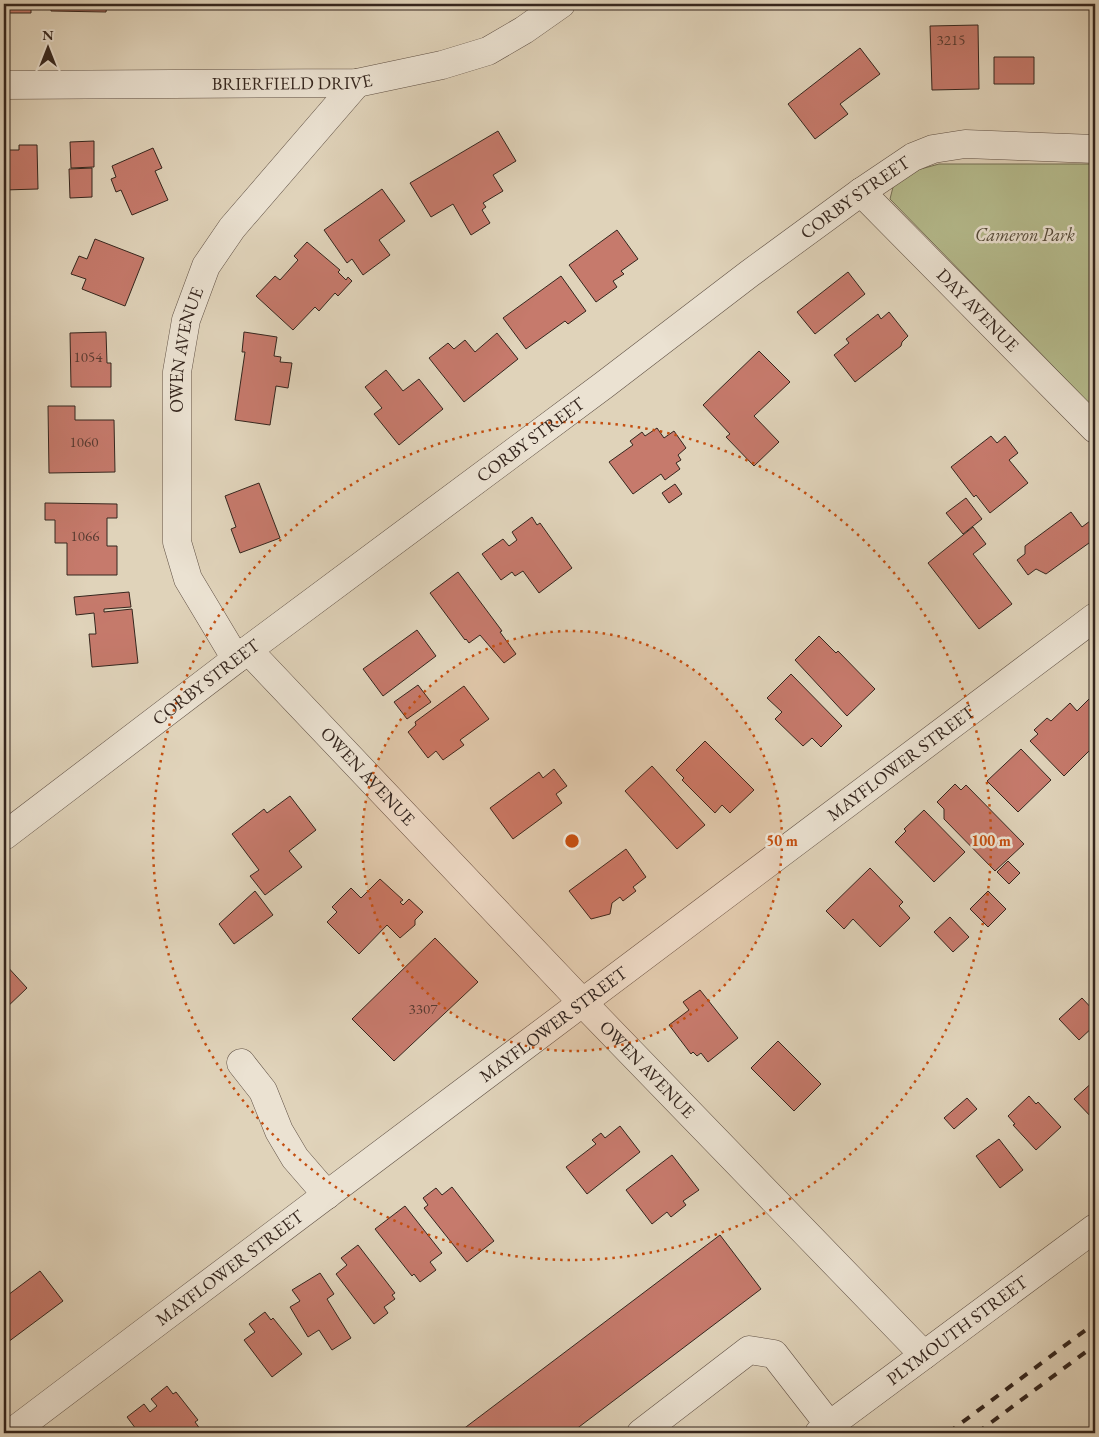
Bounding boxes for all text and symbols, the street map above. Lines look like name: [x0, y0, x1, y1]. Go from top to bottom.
north arrow: [22, 22, 72, 72]
text: N: [42, 26, 54, 44]
house number: 3215: [937, 30, 965, 49]
street label: BRIERFIELD DRIVE: [212, 68, 374, 95]
street label: CORBY STREET: [795, 150, 915, 244]
park label: Cameron Park: [975, 223, 1075, 246]
street label: DAY AVENUE: [932, 263, 1024, 356]
street label: OWEN AVENUE: [165, 284, 208, 413]
house number: 1054: [74, 347, 103, 366]
street label: CORBY STREET: [472, 391, 590, 487]
house number: 1060: [70, 432, 98, 451]
house number: 1066: [71, 526, 99, 545]
street label: CORBY STREET: [147, 633, 265, 730]
street label: MAYFLOWER STREET: [822, 699, 980, 826]
street label: OWEN AVENUE: [316, 722, 420, 830]
text: 50 m: [766, 831, 798, 850]
text: 100 m: [971, 831, 1011, 850]
centre of rings: [563, 832, 581, 850]
street label: MAYFLOWER STREET: [474, 960, 632, 1087]
house number: 3307: [409, 999, 438, 1018]
street label: OWEN AVENUE: [595, 1015, 700, 1123]
street label: MAYFLOWER STREET: [151, 1204, 309, 1331]
street label: PLYMOUTH STREET: [882, 1270, 1033, 1390]

